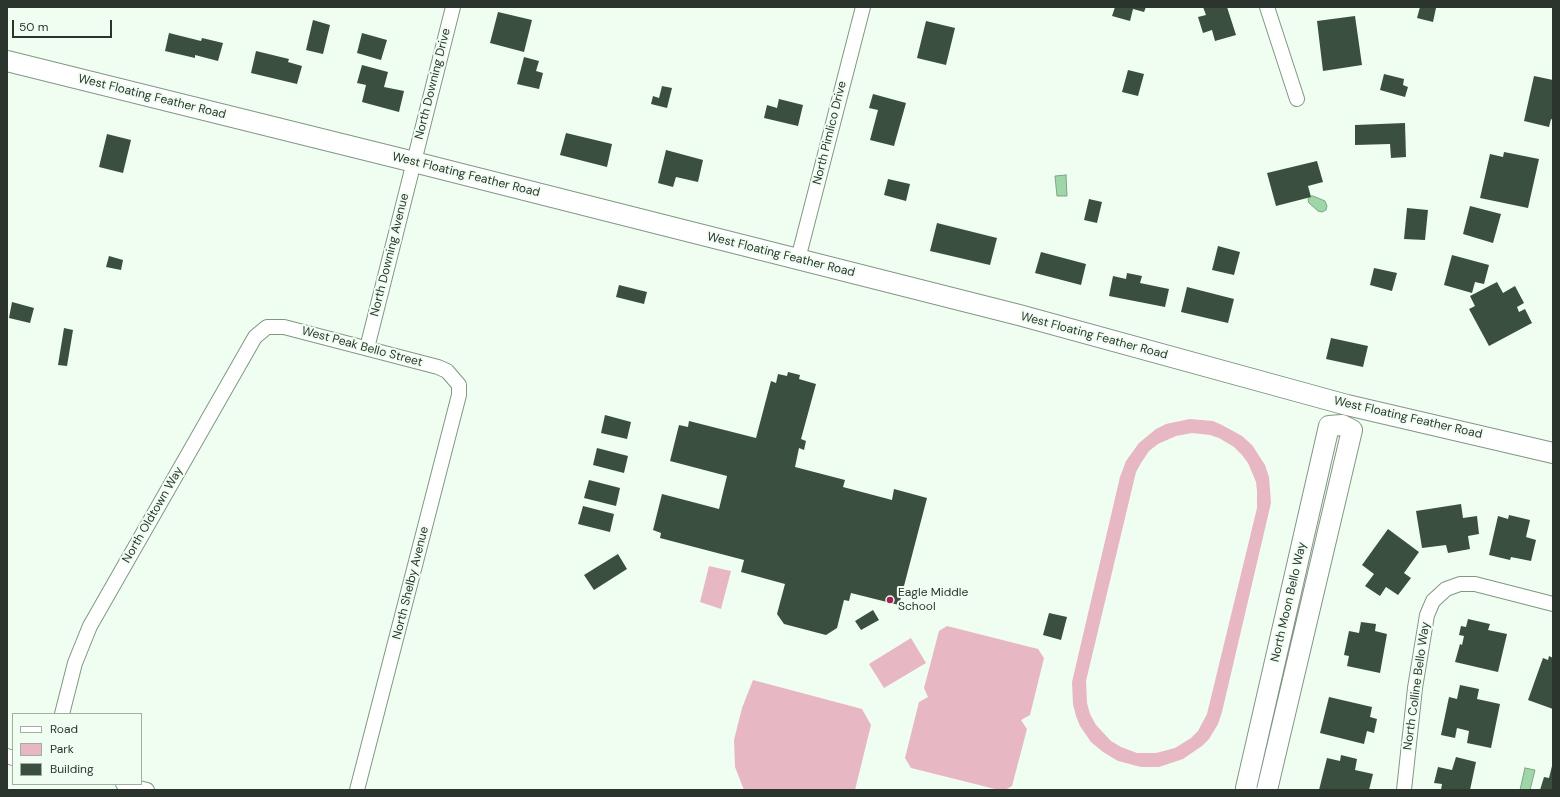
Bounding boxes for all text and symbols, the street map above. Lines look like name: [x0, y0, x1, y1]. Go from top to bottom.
scale bar: [14, 12, 114, 38]
text: 50 m: [19, 19, 48, 35]
street label: North Downing Drive: [412, 27, 454, 141]
street label: West Floating Feather Road: [77, 72, 227, 122]
street label: North Pimlico Drive: [810, 80, 850, 186]
street label: West Floating Feather Road: [391, 150, 541, 200]
street label: North Downing Avenue: [368, 192, 412, 318]
street label: West Floating Feather Road: [706, 230, 856, 280]
street label: West Floating Feather Road: [1019, 309, 1169, 363]
street label: West Peak Bello Street: [300, 324, 424, 370]
street label: West Floating Feather Road: [1332, 394, 1484, 442]
street label: North Oldtown Way: [120, 464, 186, 566]
street label: North Shelby Avenue: [390, 525, 432, 641]
street label: North Moon Bello Way: [1268, 541, 1310, 663]
place label: Eagle Middle School: [898, 586, 968, 614]
marker: Eagle Middle School: [885, 595, 895, 605]
street label: North Colline Bello Way: [1401, 621, 1433, 751]
legend: [12, 713, 142, 785]
text: Road: [50, 721, 78, 737]
text: Park: [50, 741, 74, 757]
text: Building: [50, 761, 94, 777]

